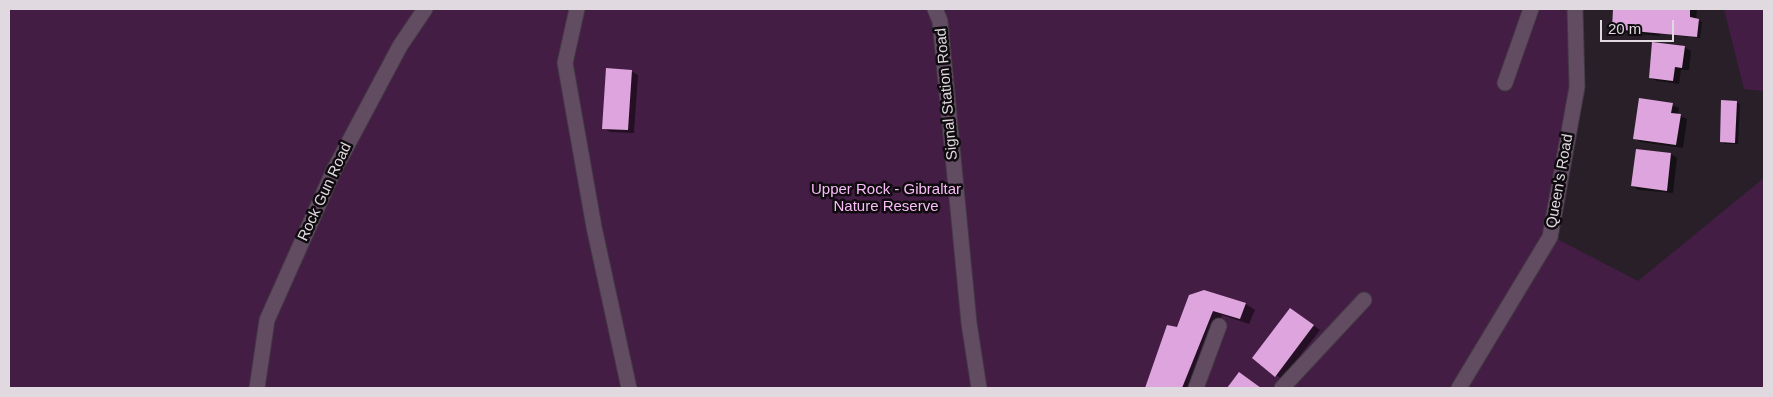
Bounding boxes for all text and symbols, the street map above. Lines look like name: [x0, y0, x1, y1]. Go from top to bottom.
scale bar: [1603, 10, 1677, 42]
text: 20 m: [1608, 20, 1641, 37]
street label: Signal Station Road: [932, 27, 962, 161]
street label: Queen's Road: [1543, 132, 1577, 230]
street label: Rock Gun Road: [294, 140, 356, 244]
park label: Upper Rock - Gibraltar Nature Reserve: [811, 181, 961, 216]

